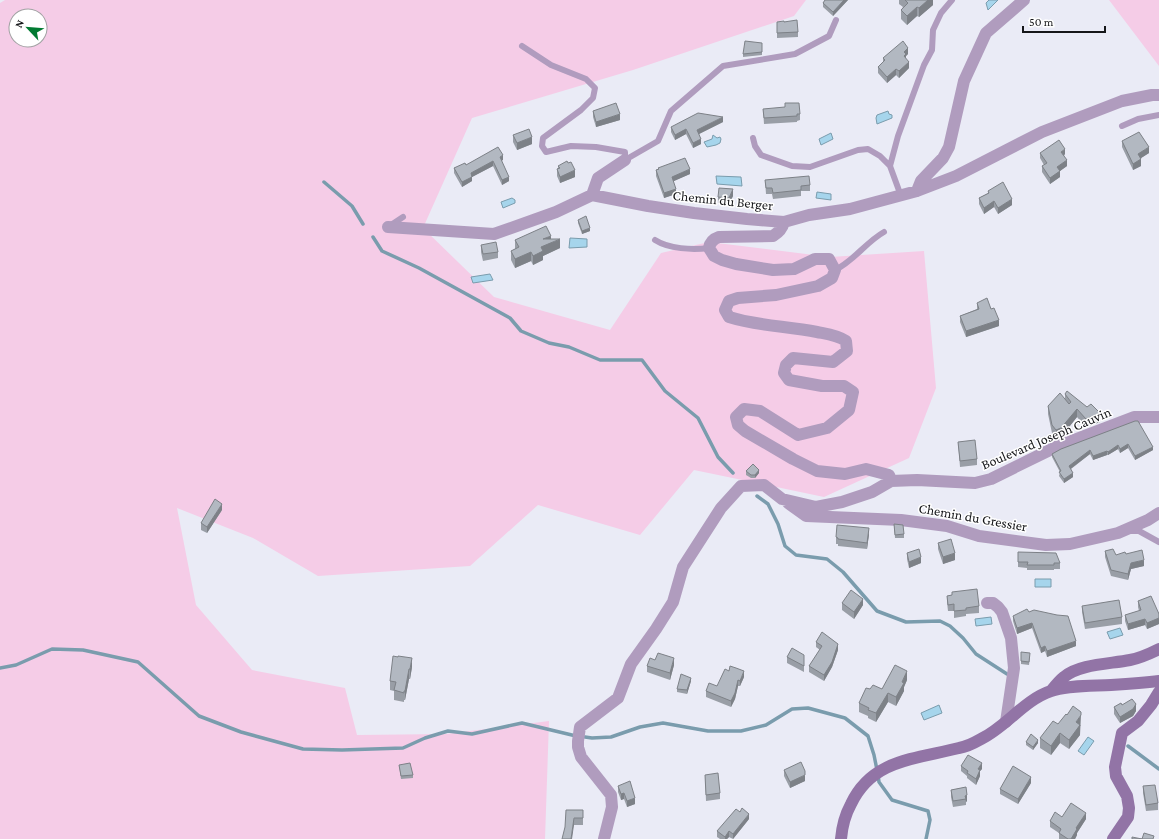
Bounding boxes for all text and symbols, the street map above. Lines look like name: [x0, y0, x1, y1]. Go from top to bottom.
north arrow: [8, 8, 48, 48]
scale bar: [1023, 8, 1105, 34]
text: 50 m: [1029, 15, 1054, 29]
text: N: [12, 17, 26, 30]
street label: Chemin du Berger: [672, 187, 774, 213]
street label: Boulevard Joseph Cauvin: [979, 403, 1114, 473]
street label: Chemin du Gressier: [918, 500, 1029, 534]

